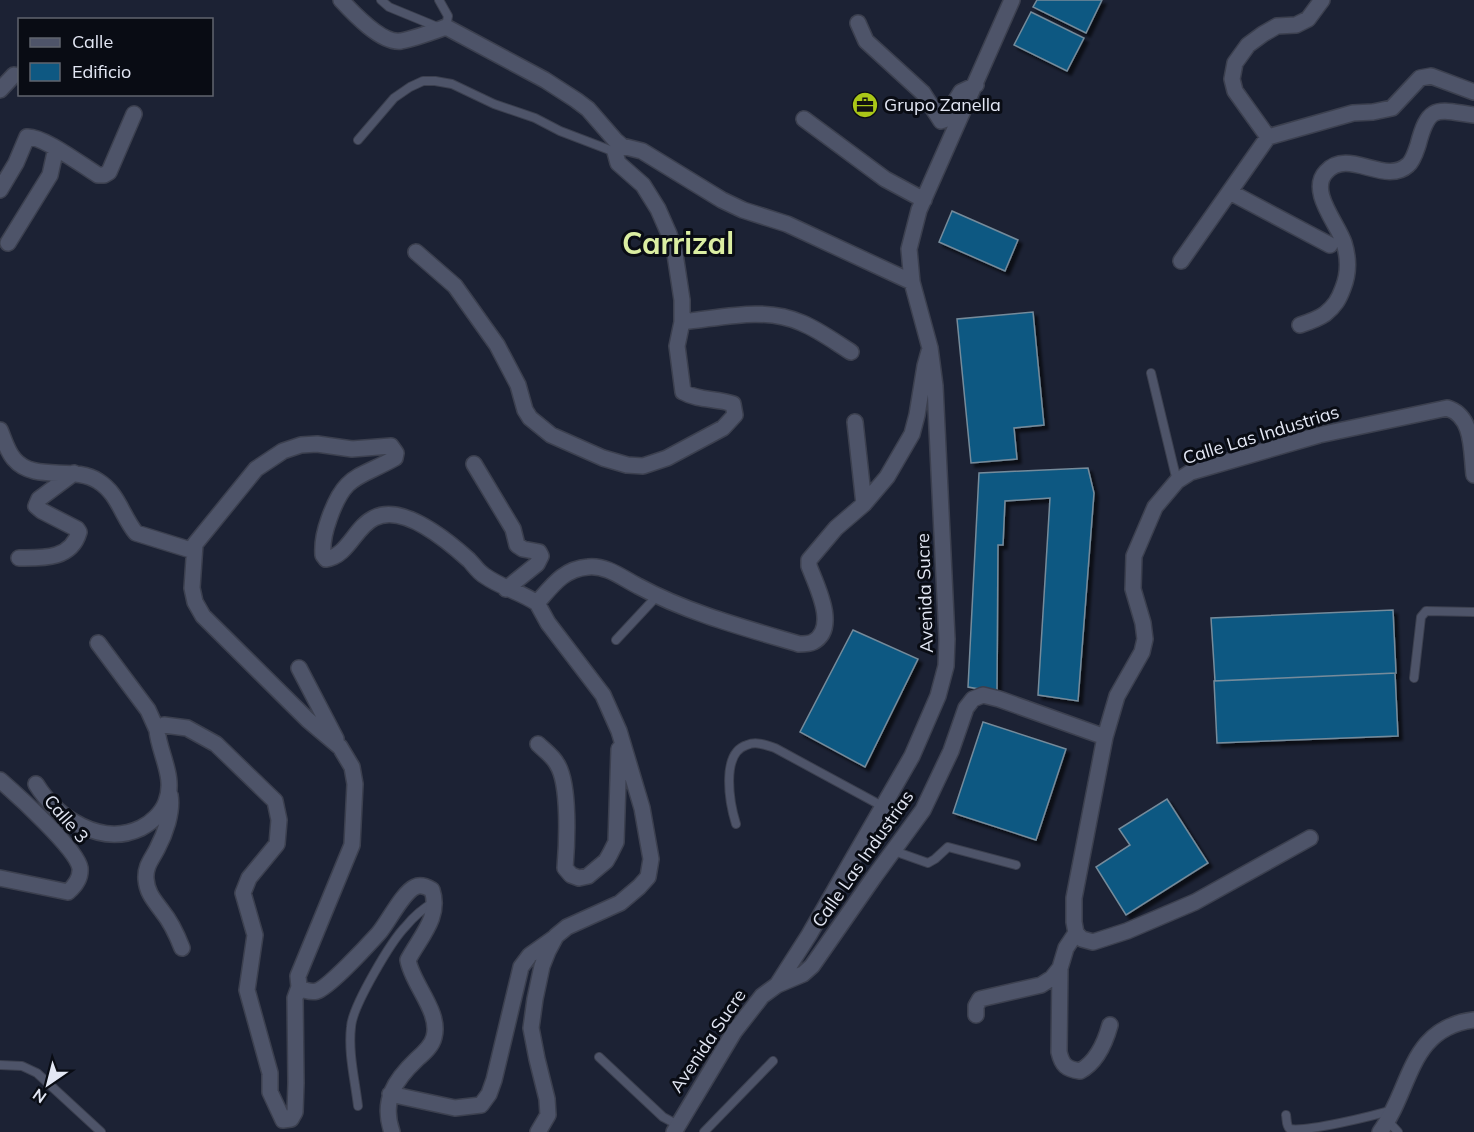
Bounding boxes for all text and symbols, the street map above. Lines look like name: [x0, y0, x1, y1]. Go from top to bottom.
legend: [18, 18, 213, 96]
text: Calle: [72, 30, 113, 53]
text: Edificio: [72, 60, 131, 83]
office icon: Grupo Zanella: [850, 90, 880, 120]
place label: Grupo Zanella: [884, 93, 1001, 116]
district label: Carrizal: [622, 224, 734, 262]
street label: Calle Las Industrias: [1180, 400, 1342, 469]
street label: Avenida Sucre: [911, 533, 938, 653]
street label: Calle Las Industrias: [807, 786, 919, 932]
street label: Calle 3: [39, 790, 94, 848]
street label: Avenida Sucre: [665, 985, 751, 1097]
north arrow: [18, 1054, 78, 1114]
text: N: [29, 1085, 50, 1108]

